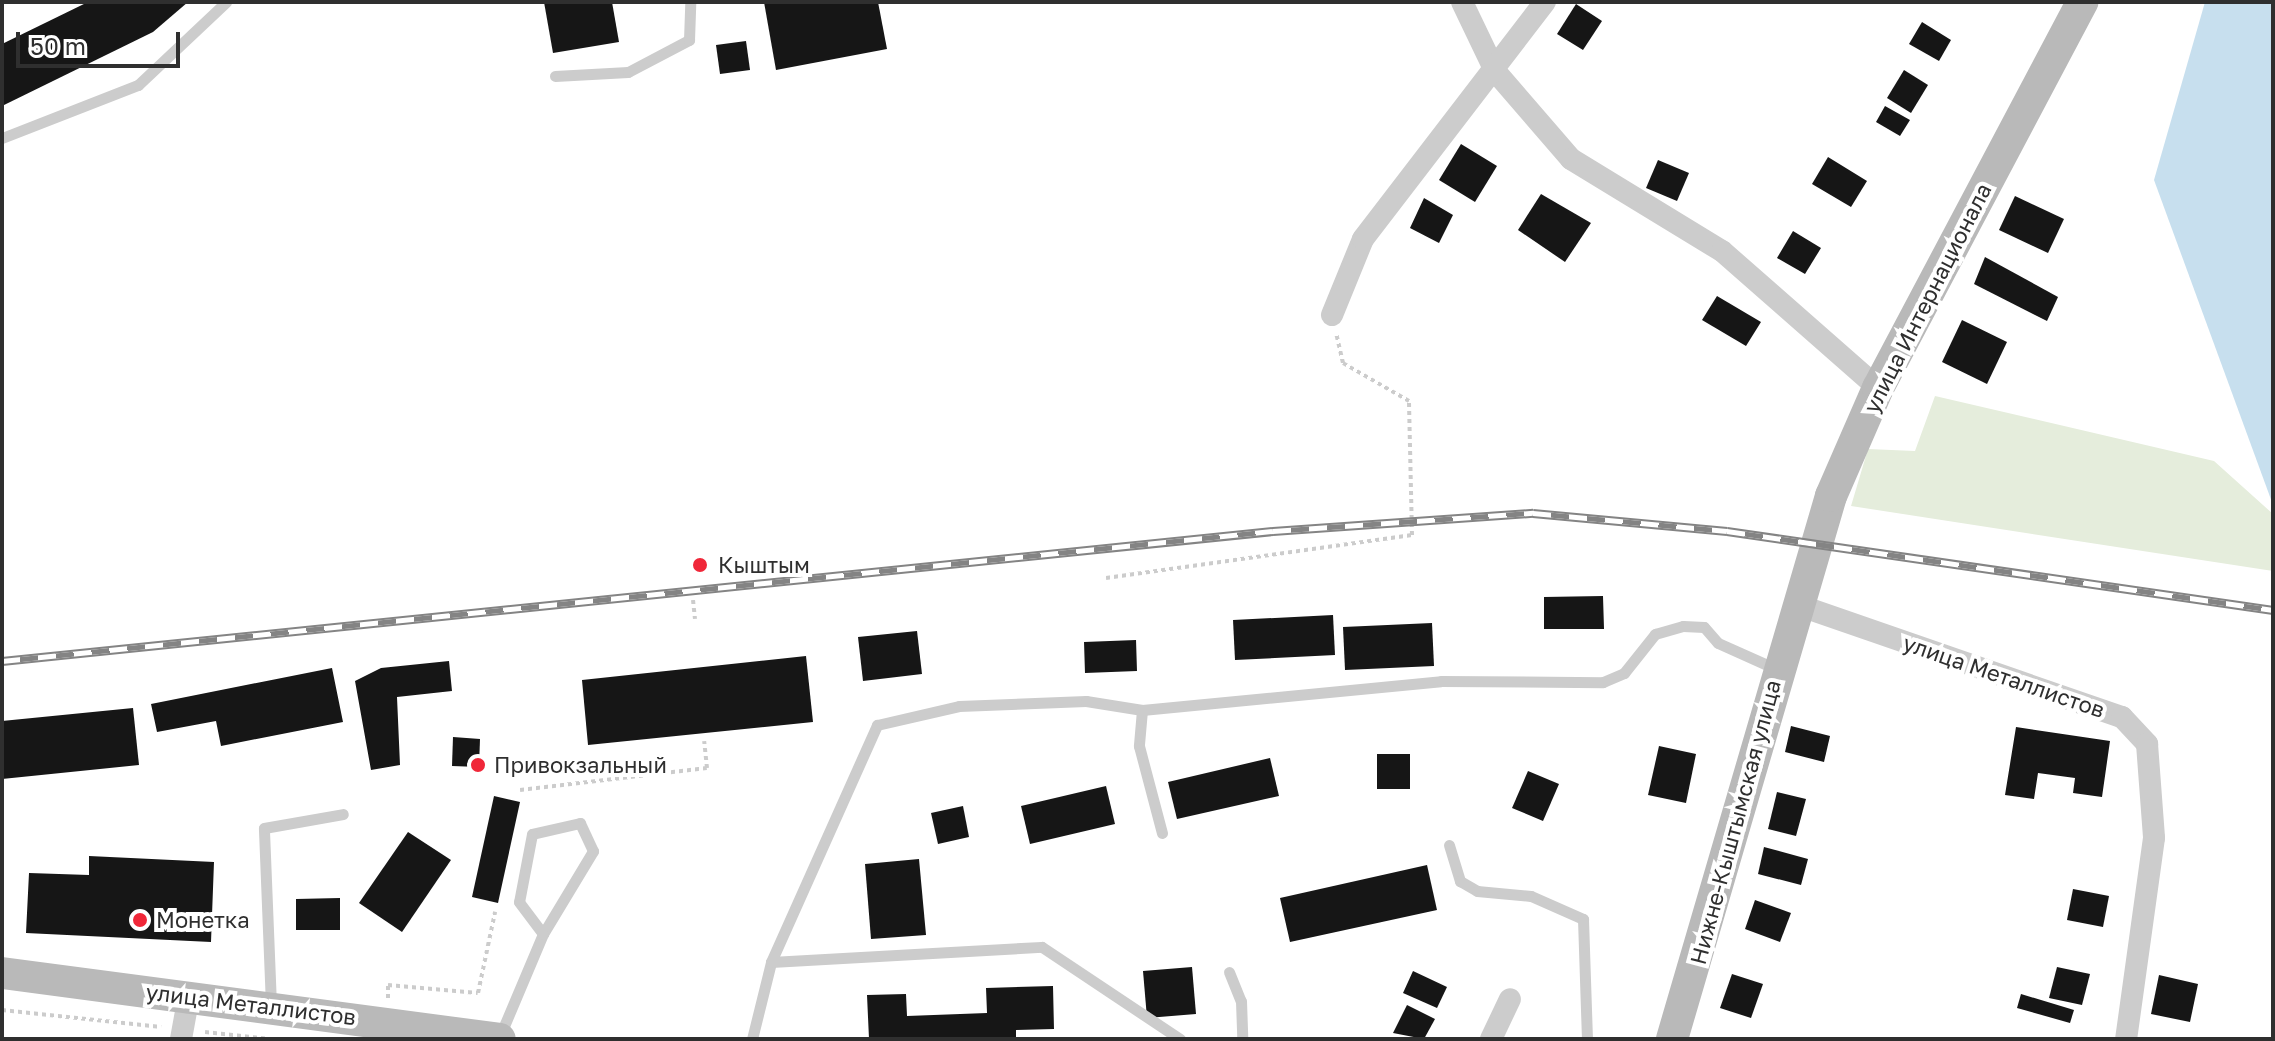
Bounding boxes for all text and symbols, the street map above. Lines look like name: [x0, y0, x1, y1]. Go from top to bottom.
scale bar: [20, 16, 184, 66]
text: 50 m: [30, 31, 86, 60]
street label: улица Интернационала: [1858, 179, 1996, 417]
place label: Кыштым: [718, 552, 810, 578]
marker: Кыштым: [689, 554, 711, 576]
street label: улица Металлистов: [1900, 629, 2108, 723]
street label: Нижне-Кыштымская улица: [1684, 677, 1786, 967]
place label: Привокзальный: [494, 752, 667, 778]
marker: Привокзальный: [469, 756, 487, 774]
place label: Монетка: [156, 907, 250, 933]
marker: Монетка: [131, 911, 149, 929]
street label: улица Металлистов: [144, 978, 358, 1030]

